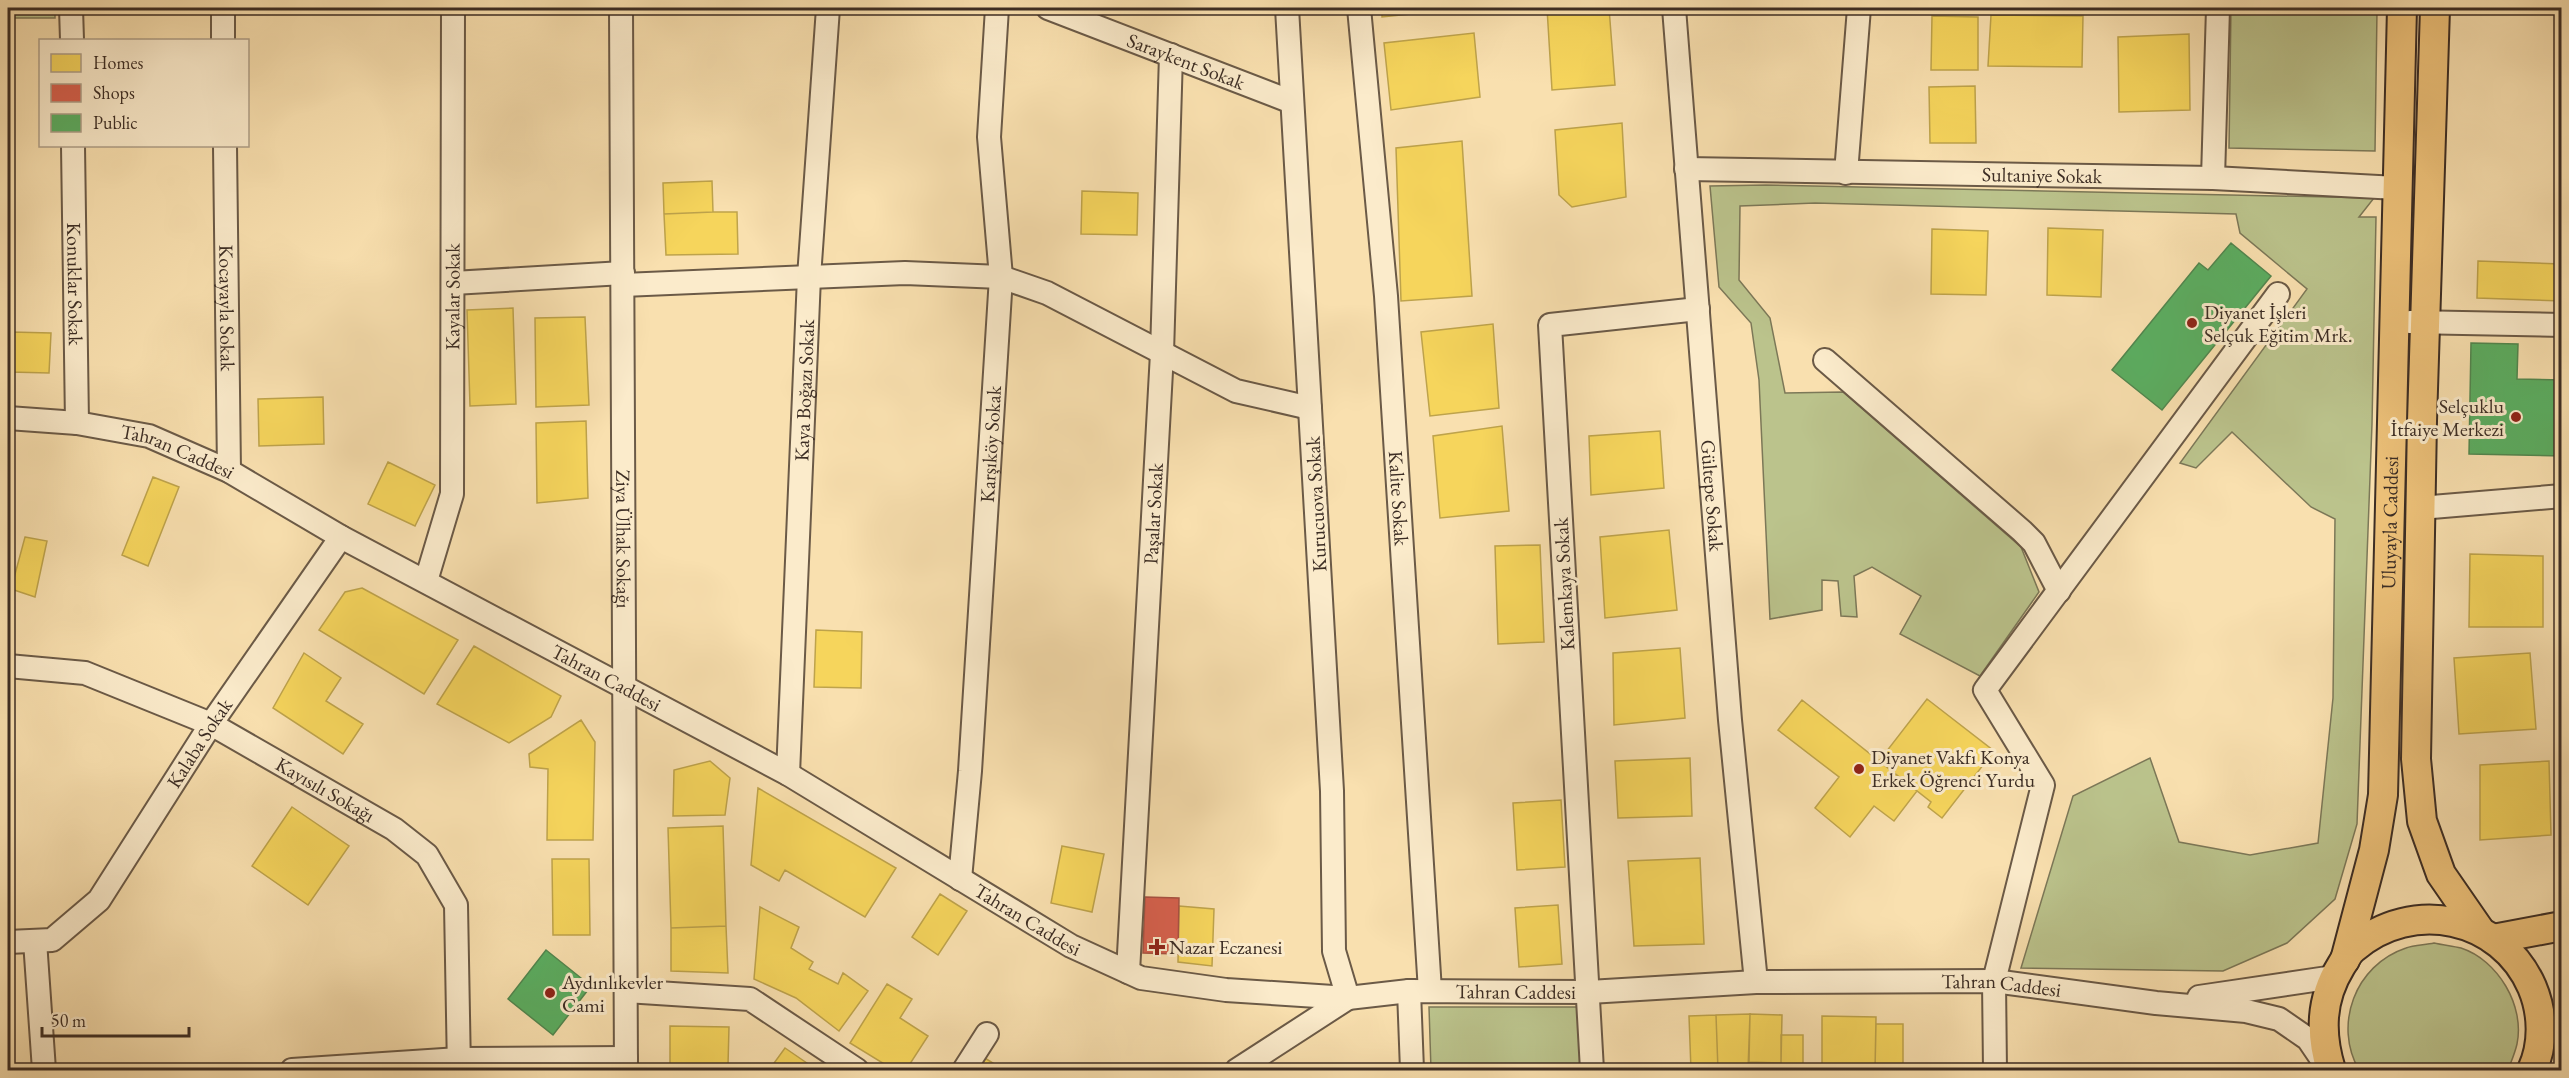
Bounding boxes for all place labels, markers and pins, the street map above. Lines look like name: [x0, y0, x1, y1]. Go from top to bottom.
place label: Diyanet İşleri Selçuk Eğitim Mrk.: [2204, 299, 2352, 348]
marker: Diyanet İşleri Selçuk Eğitim Mrk.: [2185, 316, 2199, 330]
place label: Selçuklu İtfaiye Merkezi: [2390, 393, 2504, 442]
marker: Selçuklu İtfaiye Merkezi: [2509, 410, 2523, 424]
place label: Diyanet Vakfı Konya Erkek Öğrenci Yurdu: [1871, 744, 2035, 793]
marker: Diyanet Vakfı Konya Erkek Öğrenci Yurdu: [1852, 762, 1866, 776]
place label: Nazar Eczanesi: [1169, 934, 1282, 960]
marker: Nazar Eczanesi: [1150, 940, 1164, 954]
place label: Aydınlıkevler Cami: [561, 969, 664, 1018]
marker: Aydınlıkevler Cami: [543, 986, 557, 1000]

